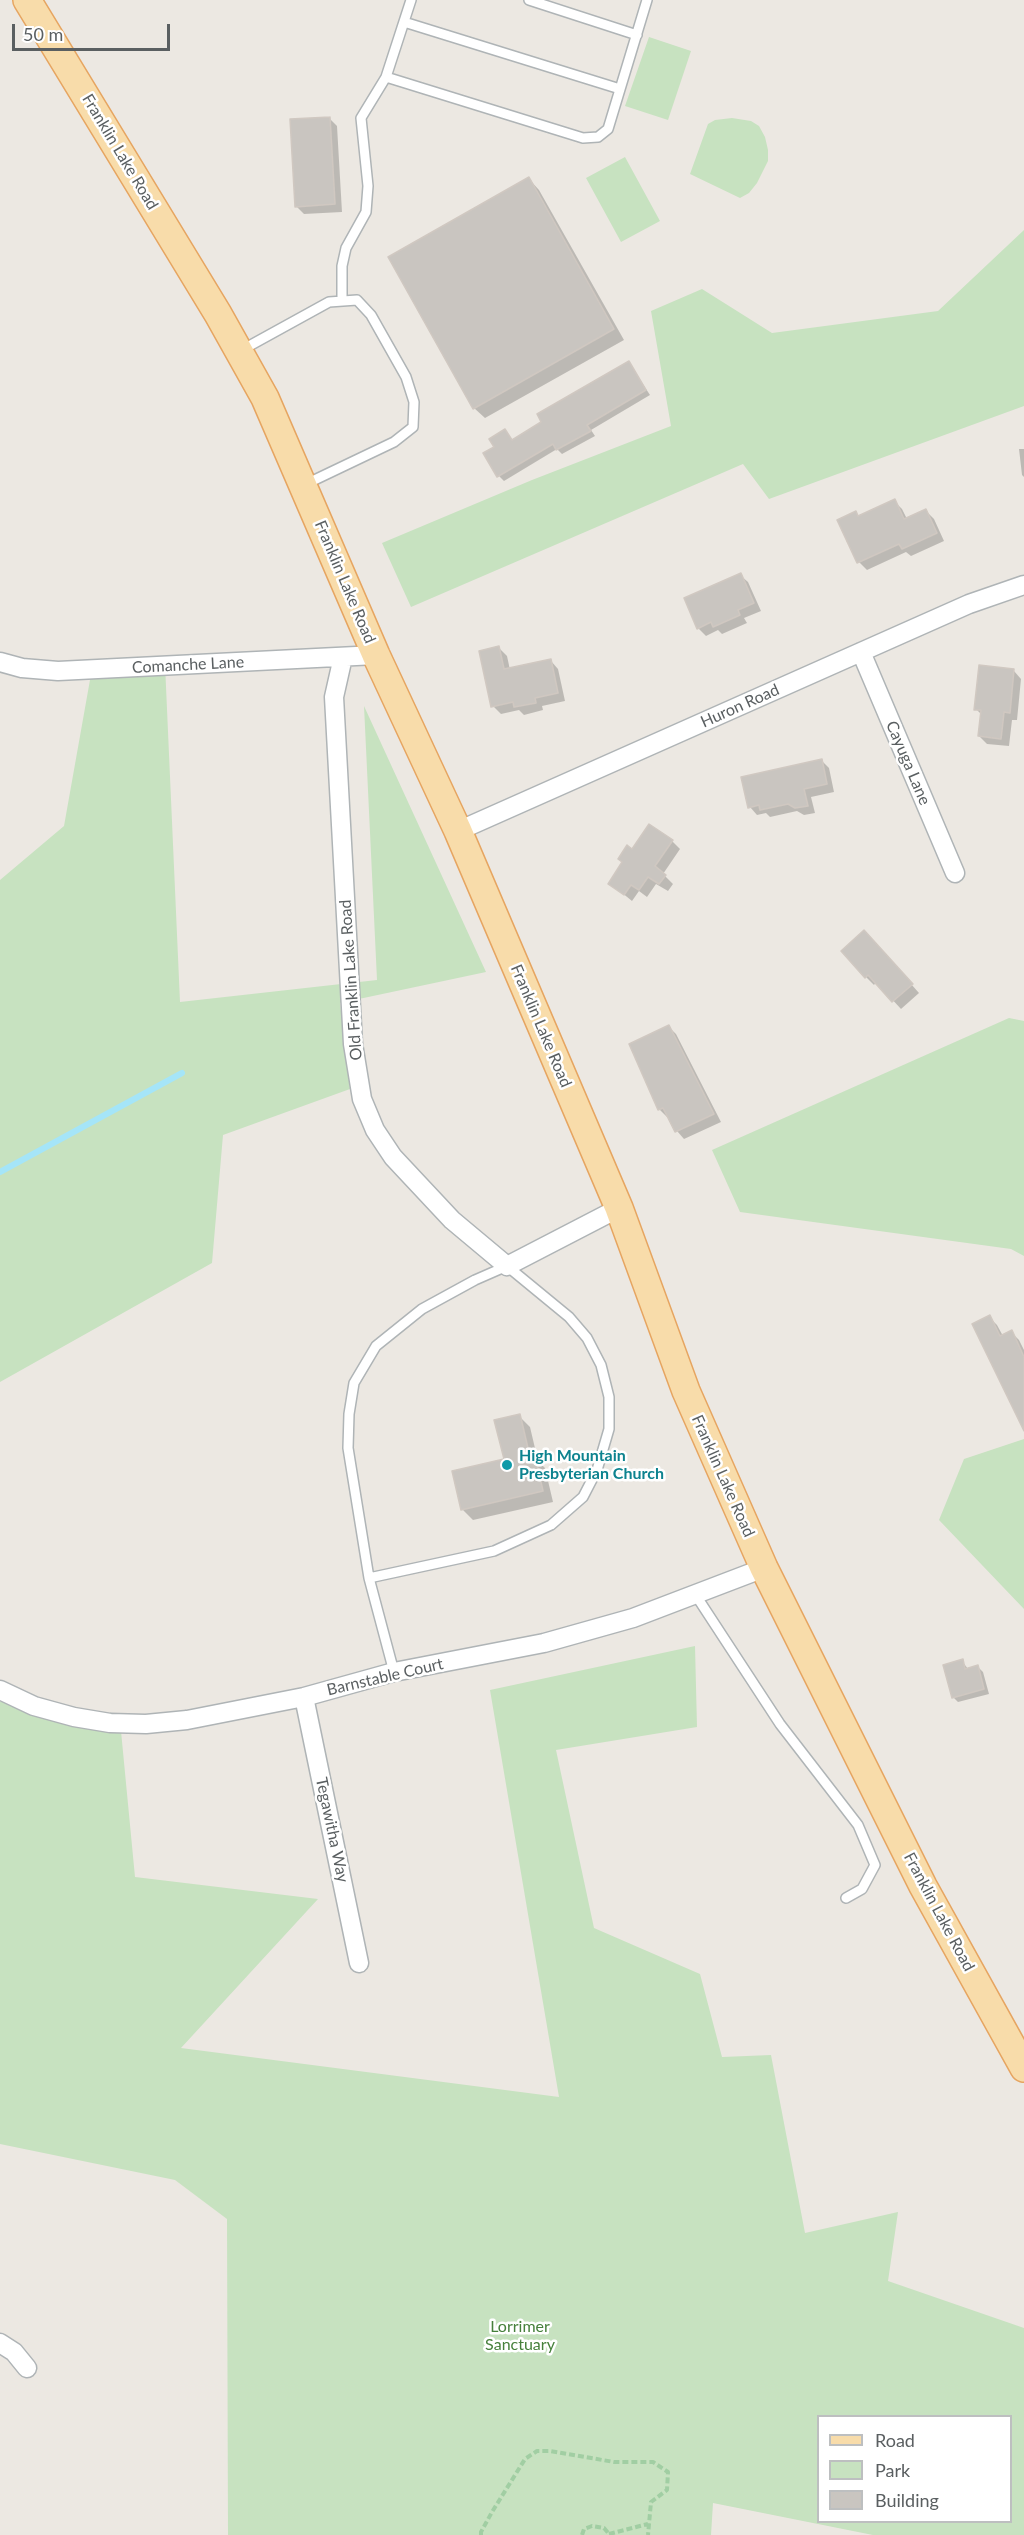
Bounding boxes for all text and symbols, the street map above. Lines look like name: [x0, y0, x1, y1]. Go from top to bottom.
scale bar: [15, 12, 172, 50]
text: 50 m: [23, 23, 63, 45]
street label: Franklin Lake Road: [78, 91, 162, 213]
street label: Franklin Lake Road: [310, 518, 380, 646]
street label: Comanche Lane: [131, 652, 245, 678]
street label: Huron Road: [698, 680, 782, 732]
street label: Cayuga Lane: [882, 718, 934, 808]
street label: Old Franklin Lake Road: [336, 899, 366, 1061]
street label: Franklin Lake Road: [506, 962, 576, 1090]
street label: Franklin Lake Road: [687, 1412, 759, 1540]
place label: High Mountain Presbyterian Church: [519, 1446, 664, 1484]
marker: High Mountain Presbyterian Church: [500, 1458, 514, 1472]
street label: Barnstable Court: [325, 1654, 445, 1700]
street label: Tegawitha Way: [311, 1776, 353, 1884]
street label: Franklin Lake Road: [900, 1849, 978, 1975]
park label: Lorrimer Sanctuary: [485, 2317, 555, 2355]
legend: [817, 2415, 1012, 2523]
text: Road: [875, 2429, 915, 2451]
text: Park: [875, 2459, 910, 2481]
text: Building: [875, 2489, 939, 2511]

